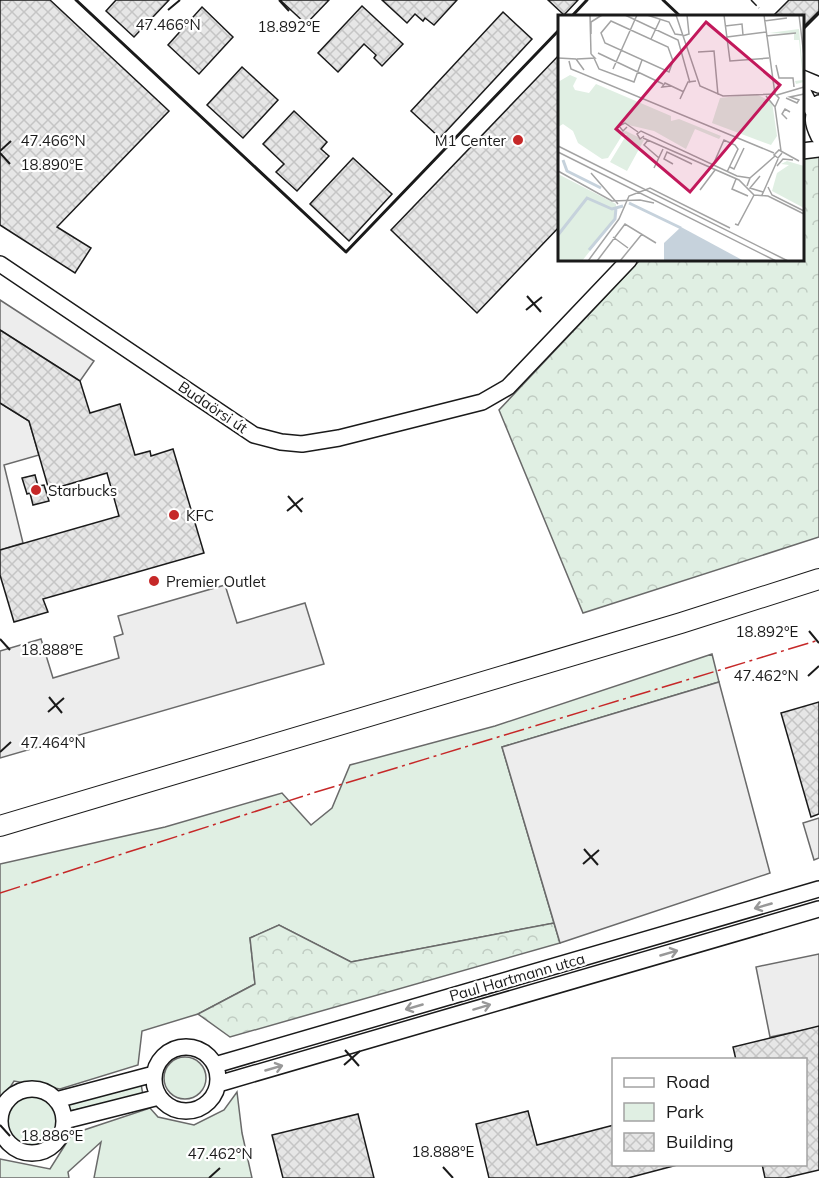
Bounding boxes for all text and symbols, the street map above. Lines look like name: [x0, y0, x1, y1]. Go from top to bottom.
text: 47.466°N: [135, 15, 201, 34]
inset map: [558, 15, 804, 261]
text: 18.892°E: [258, 17, 321, 36]
text: 47.466°N: [20, 131, 86, 150]
place label: M1 Center: [435, 131, 507, 150]
marker: M1 Center: [511, 133, 525, 147]
text: 18.890°E: [21, 155, 84, 174]
street label: Budaörsi út: [175, 377, 251, 437]
place label: Starbucks: [48, 481, 117, 500]
marker: Starbucks: [29, 483, 43, 497]
place label: KFC: [186, 506, 214, 525]
marker: KFC: [167, 508, 181, 522]
place label: Premier Outlet: [166, 572, 266, 591]
marker: Premier Outlet: [147, 574, 161, 588]
text: 18.892°E: [736, 622, 799, 641]
text: 18.888°E: [21, 640, 84, 659]
text: 47.462°N: [733, 666, 799, 685]
text: 47.464°N: [20, 733, 86, 752]
one-way arrow: [754, 900, 773, 912]
one-way arrow: [659, 947, 678, 958]
street label: Paul Hartmann utca: [447, 949, 587, 1005]
one-way arrow: [472, 1001, 491, 1012]
one-way arrow: [405, 1002, 424, 1013]
legend: [612, 1058, 807, 1166]
one-way arrow: [265, 1062, 284, 1073]
text: Road: [666, 1070, 710, 1093]
text: Park: [666, 1100, 705, 1123]
text: 18.886°E: [21, 1126, 84, 1145]
text: Building: [666, 1130, 734, 1153]
text: 18.888°E: [412, 1142, 475, 1161]
text: 47.462°N: [187, 1144, 253, 1163]

